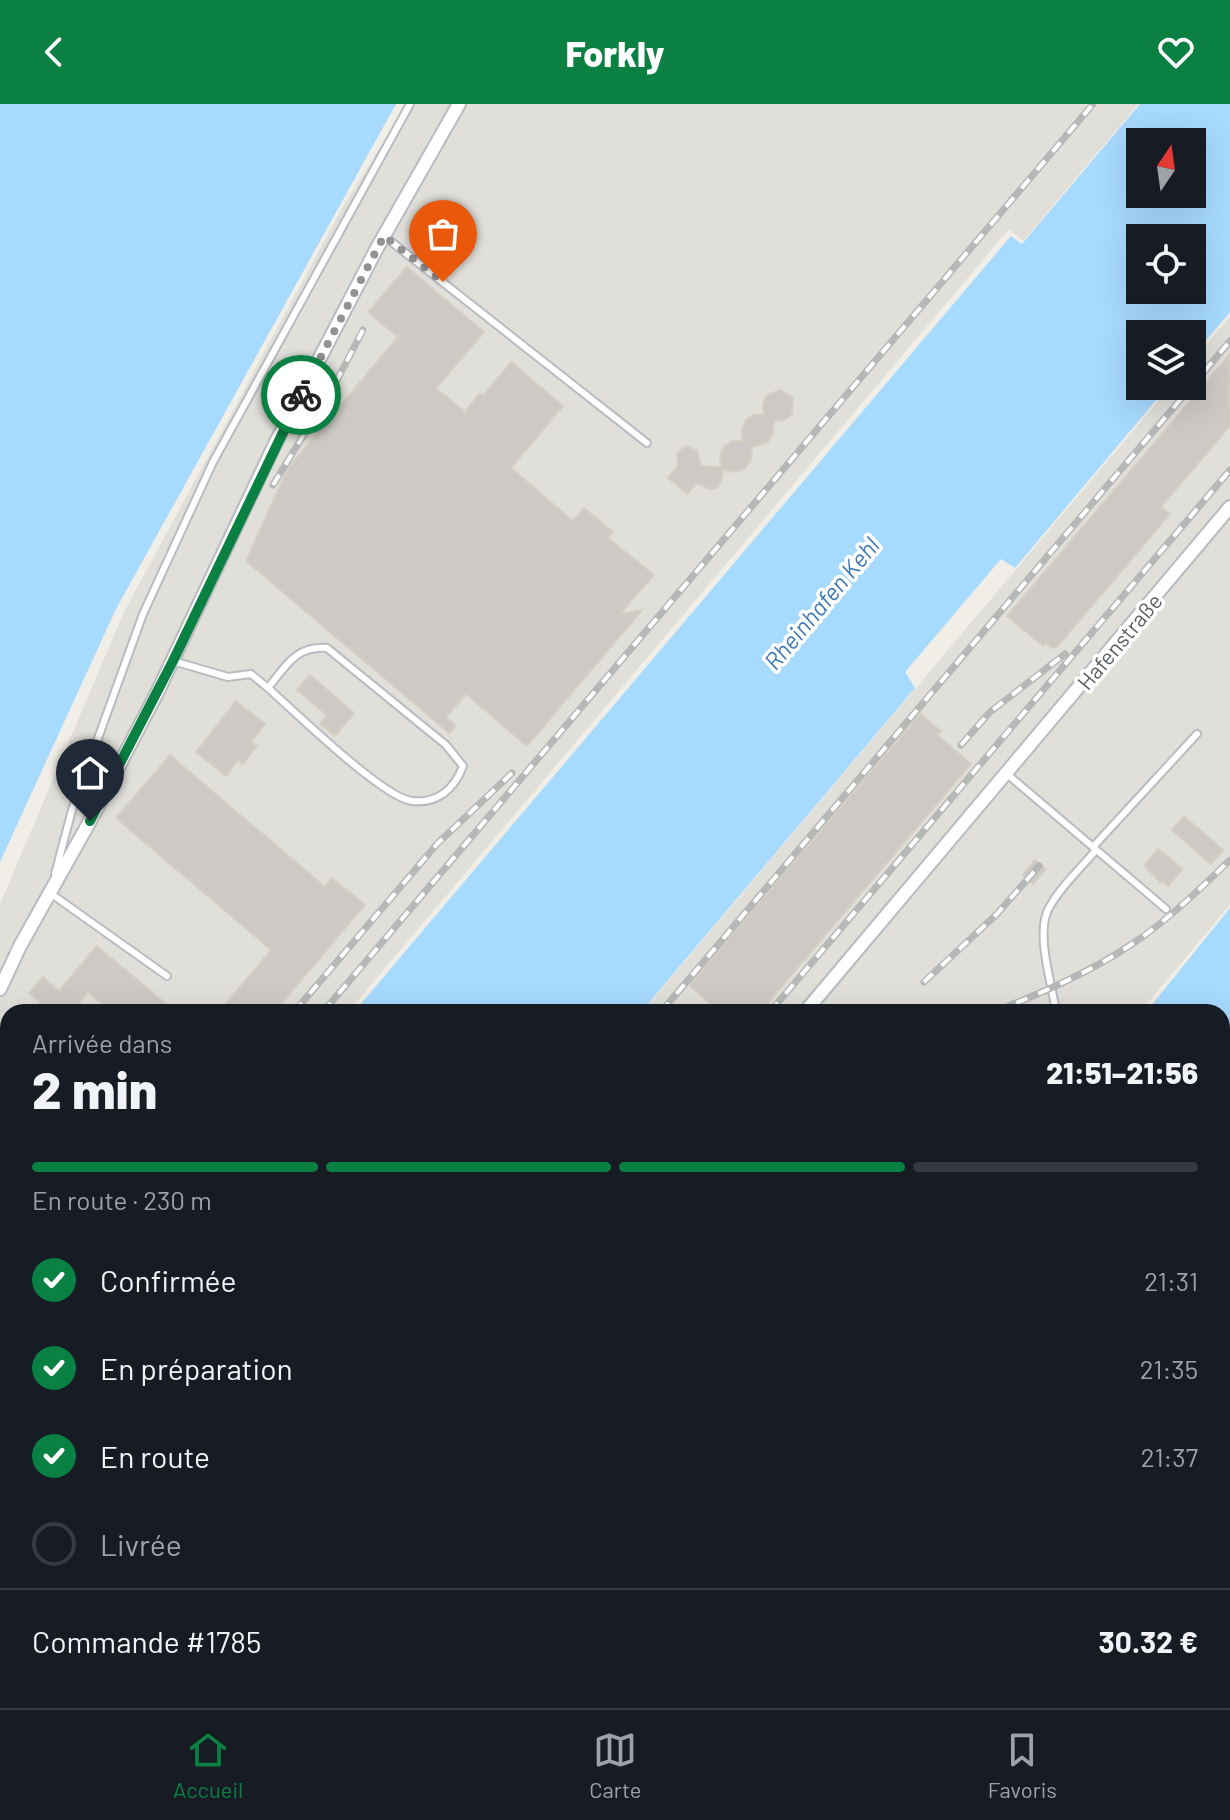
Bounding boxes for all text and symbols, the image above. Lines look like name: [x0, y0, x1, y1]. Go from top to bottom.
icon: back: [32, 30, 76, 74]
icon: heart: [1154, 30, 1198, 74]
text: Forkly: [565, 31, 665, 74]
north arrow: [1126, 128, 1206, 208]
map controls: [1126, 128, 1206, 400]
pin: [409, 200, 477, 282]
icon: bag: [421, 212, 465, 256]
button: locate: [1126, 224, 1206, 304]
button: layers: [1126, 320, 1206, 400]
courier: [261, 355, 341, 435]
icon: bike: [279, 373, 323, 417]
water label: Rheinhafen Kehl: [757, 530, 885, 675]
street label: Hafenstraße: [1071, 588, 1167, 694]
pin: [56, 739, 124, 821]
icon: home: [68, 751, 112, 795]
text: Arrivée dans: [32, 1027, 172, 1058]
text: 21:51–21:56: [1046, 1054, 1198, 1090]
text: 2 min: [32, 1057, 157, 1119]
text: En route · 230 m: [32, 1184, 212, 1215]
icon: check: [32, 1258, 76, 1302]
text: Confirmée: [100, 1262, 237, 1298]
text: 21:31: [1144, 1265, 1198, 1296]
icon: check: [32, 1346, 76, 1390]
text: En préparation: [100, 1350, 293, 1386]
text: 21:35: [1140, 1353, 1198, 1384]
icon: check: [32, 1434, 76, 1478]
text: En route: [100, 1438, 210, 1474]
text: 21:37: [1141, 1441, 1198, 1472]
text: Livrée: [100, 1526, 182, 1562]
text: Commande #1785: [32, 1623, 261, 1659]
text: 30.32 €: [1099, 1623, 1198, 1659]
tab: Accueil: [173, 1728, 243, 1802]
tab: Carte: [589, 1728, 642, 1802]
tab: Favoris: [988, 1728, 1057, 1802]

